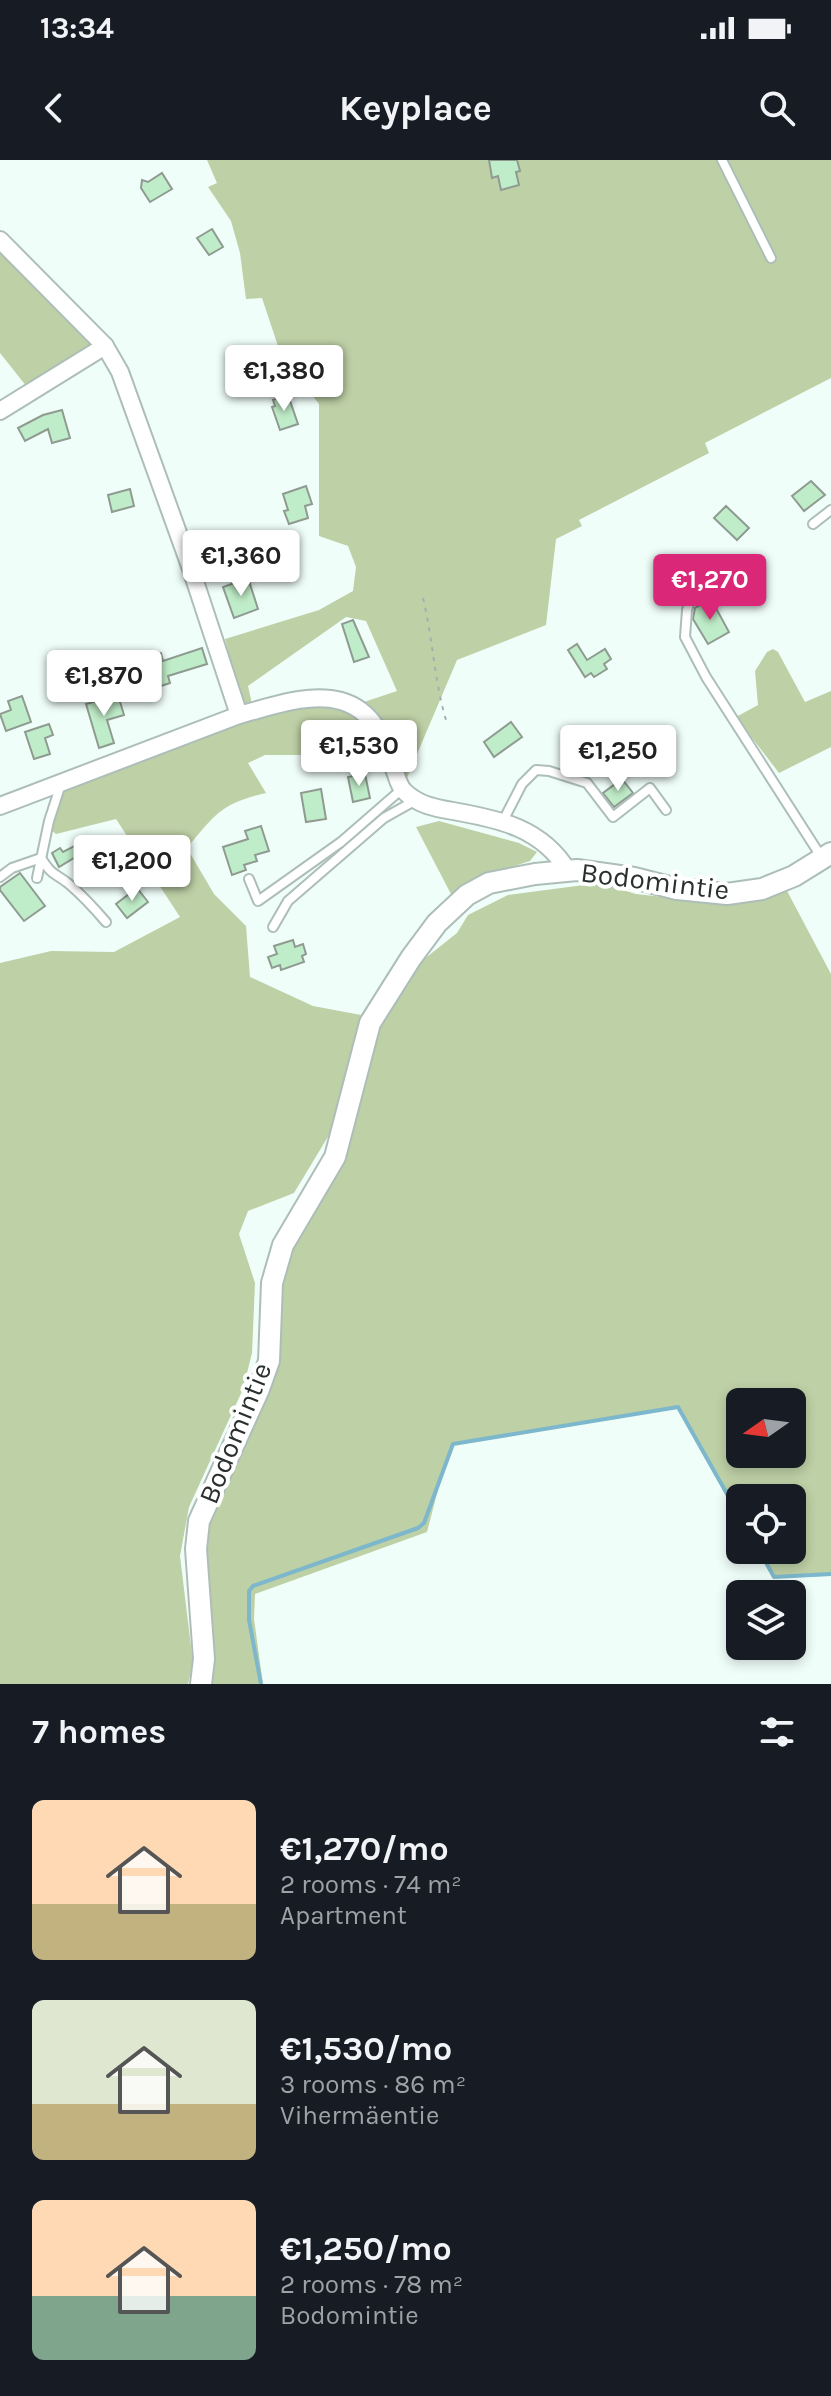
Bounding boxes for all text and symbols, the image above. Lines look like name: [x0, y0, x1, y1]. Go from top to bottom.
text: 13:34: [40, 10, 114, 46]
icon: back: [32, 86, 76, 130]
icon: search: [755, 86, 799, 130]
text: Keyplace: [339, 87, 492, 129]
pin: €1,380: [219, 345, 349, 413]
text: €1,380: [243, 355, 325, 386]
pin: €1,360: [176, 530, 306, 598]
text: €1,360: [201, 540, 281, 571]
pin: €1,270: [645, 554, 775, 622]
text: €1,270: [671, 564, 749, 595]
pin: €1,870: [39, 650, 169, 718]
text: €1,870: [65, 660, 143, 691]
pin: €1,530: [294, 720, 424, 788]
pin: €1,250: [553, 725, 683, 793]
text: €1,530: [319, 730, 399, 761]
text: €1,250: [578, 735, 658, 766]
pin: €1,200: [67, 835, 197, 903]
text: €1,200: [92, 845, 172, 876]
street label: Bodomintie: [579, 856, 731, 906]
street label: Bodomintie: [192, 1358, 278, 1508]
north arrow: [726, 1388, 806, 1468]
map controls: [726, 1388, 806, 1660]
button: locate: [726, 1484, 806, 1564]
button: layers: [726, 1580, 806, 1660]
icon: filters: [755, 1710, 799, 1754]
text: 7 homes: [32, 1712, 166, 1752]
text: €1,270/mo: [280, 1829, 449, 1869]
icon: home: [96, 1832, 192, 1928]
text: 2 rooms · 74 m²: [280, 1869, 462, 1900]
text: Apartment: [280, 1900, 407, 1931]
text: €1,530/mo: [280, 2029, 452, 2069]
icon: home: [96, 2032, 192, 2128]
text: 3 rooms · 86 m²: [280, 2069, 466, 2100]
text: Vihermäentie: [280, 2100, 439, 2131]
text: €1,250/mo: [280, 2229, 452, 2269]
icon: home: [96, 2232, 192, 2328]
text: 2 rooms · 78 m²: [280, 2269, 463, 2300]
text: Bodomintie: [280, 2300, 419, 2331]

